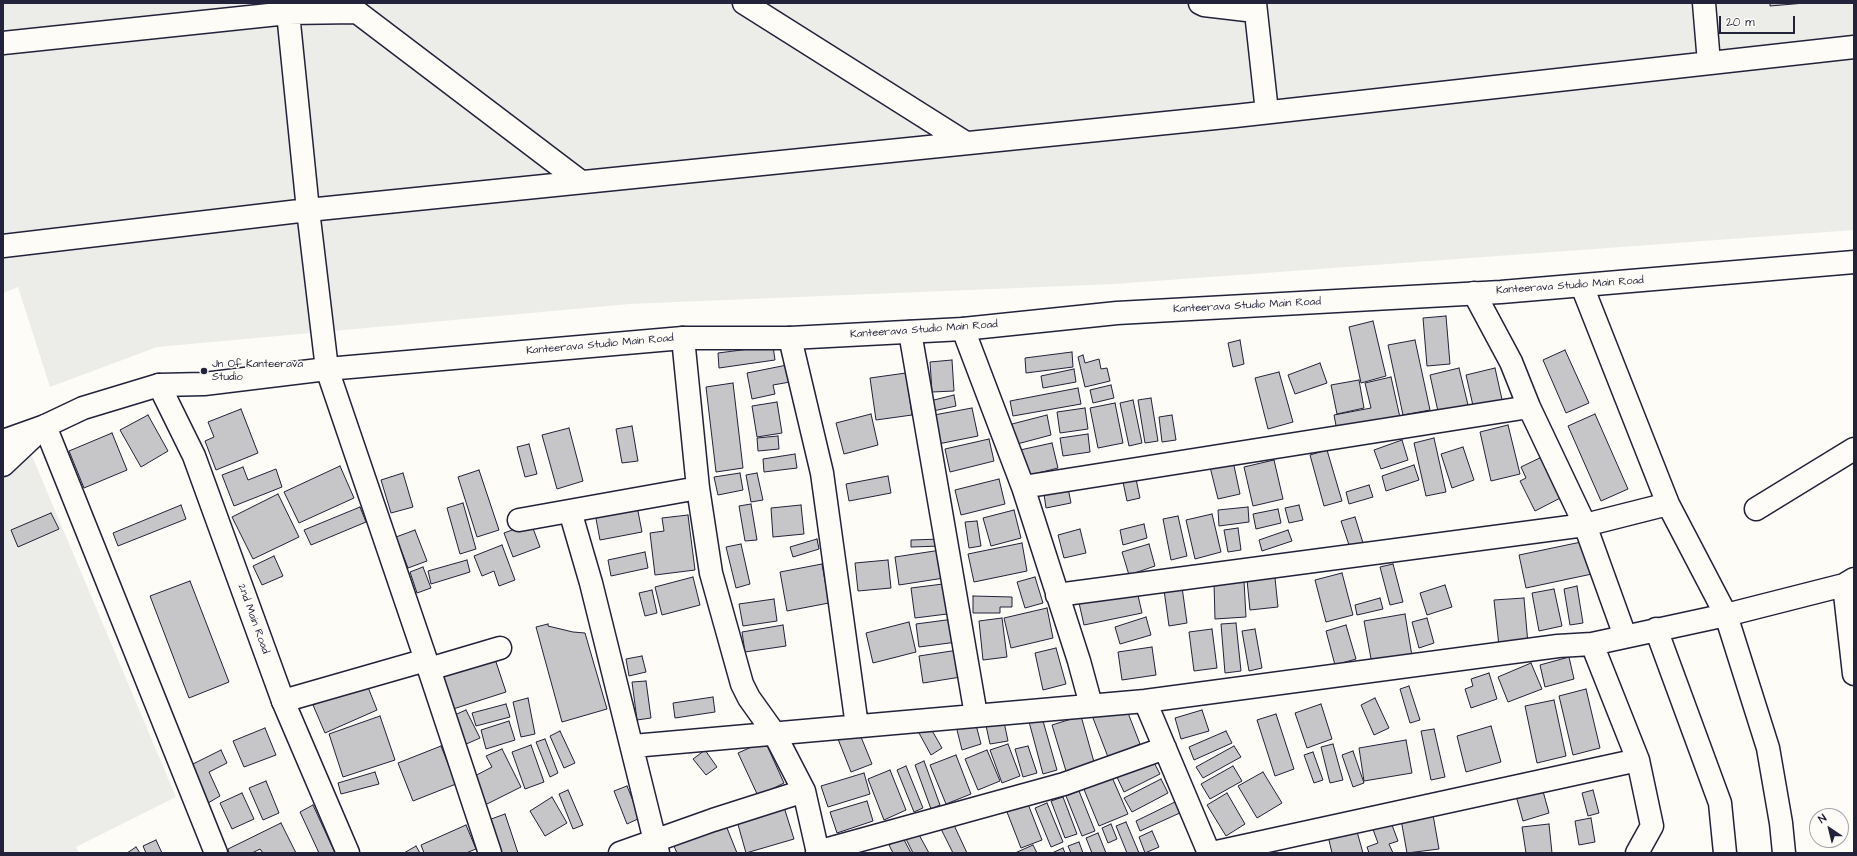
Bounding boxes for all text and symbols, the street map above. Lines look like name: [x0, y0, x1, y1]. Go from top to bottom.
scale bar: [1721, 8, 1797, 34]
text: 20 m: [1726, 14, 1755, 31]
street label: Kanteerava Studio Main Road: [1496, 274, 1644, 298]
street label: Kanteerava Studio Main Road: [1173, 296, 1321, 316]
street label: Kanteerava Studio Main Road: [850, 318, 998, 342]
street label: Kanteerava Studio Main Road: [526, 332, 674, 358]
place label: Jn Of Kanteerava Studio: [212, 358, 303, 384]
marker: Jn Of Kanteerava Studio: [199, 366, 209, 376]
street label: 2nd Main Road: [234, 582, 272, 656]
north arrow: [1809, 808, 1849, 848]
text: N: [1815, 810, 1830, 827]

